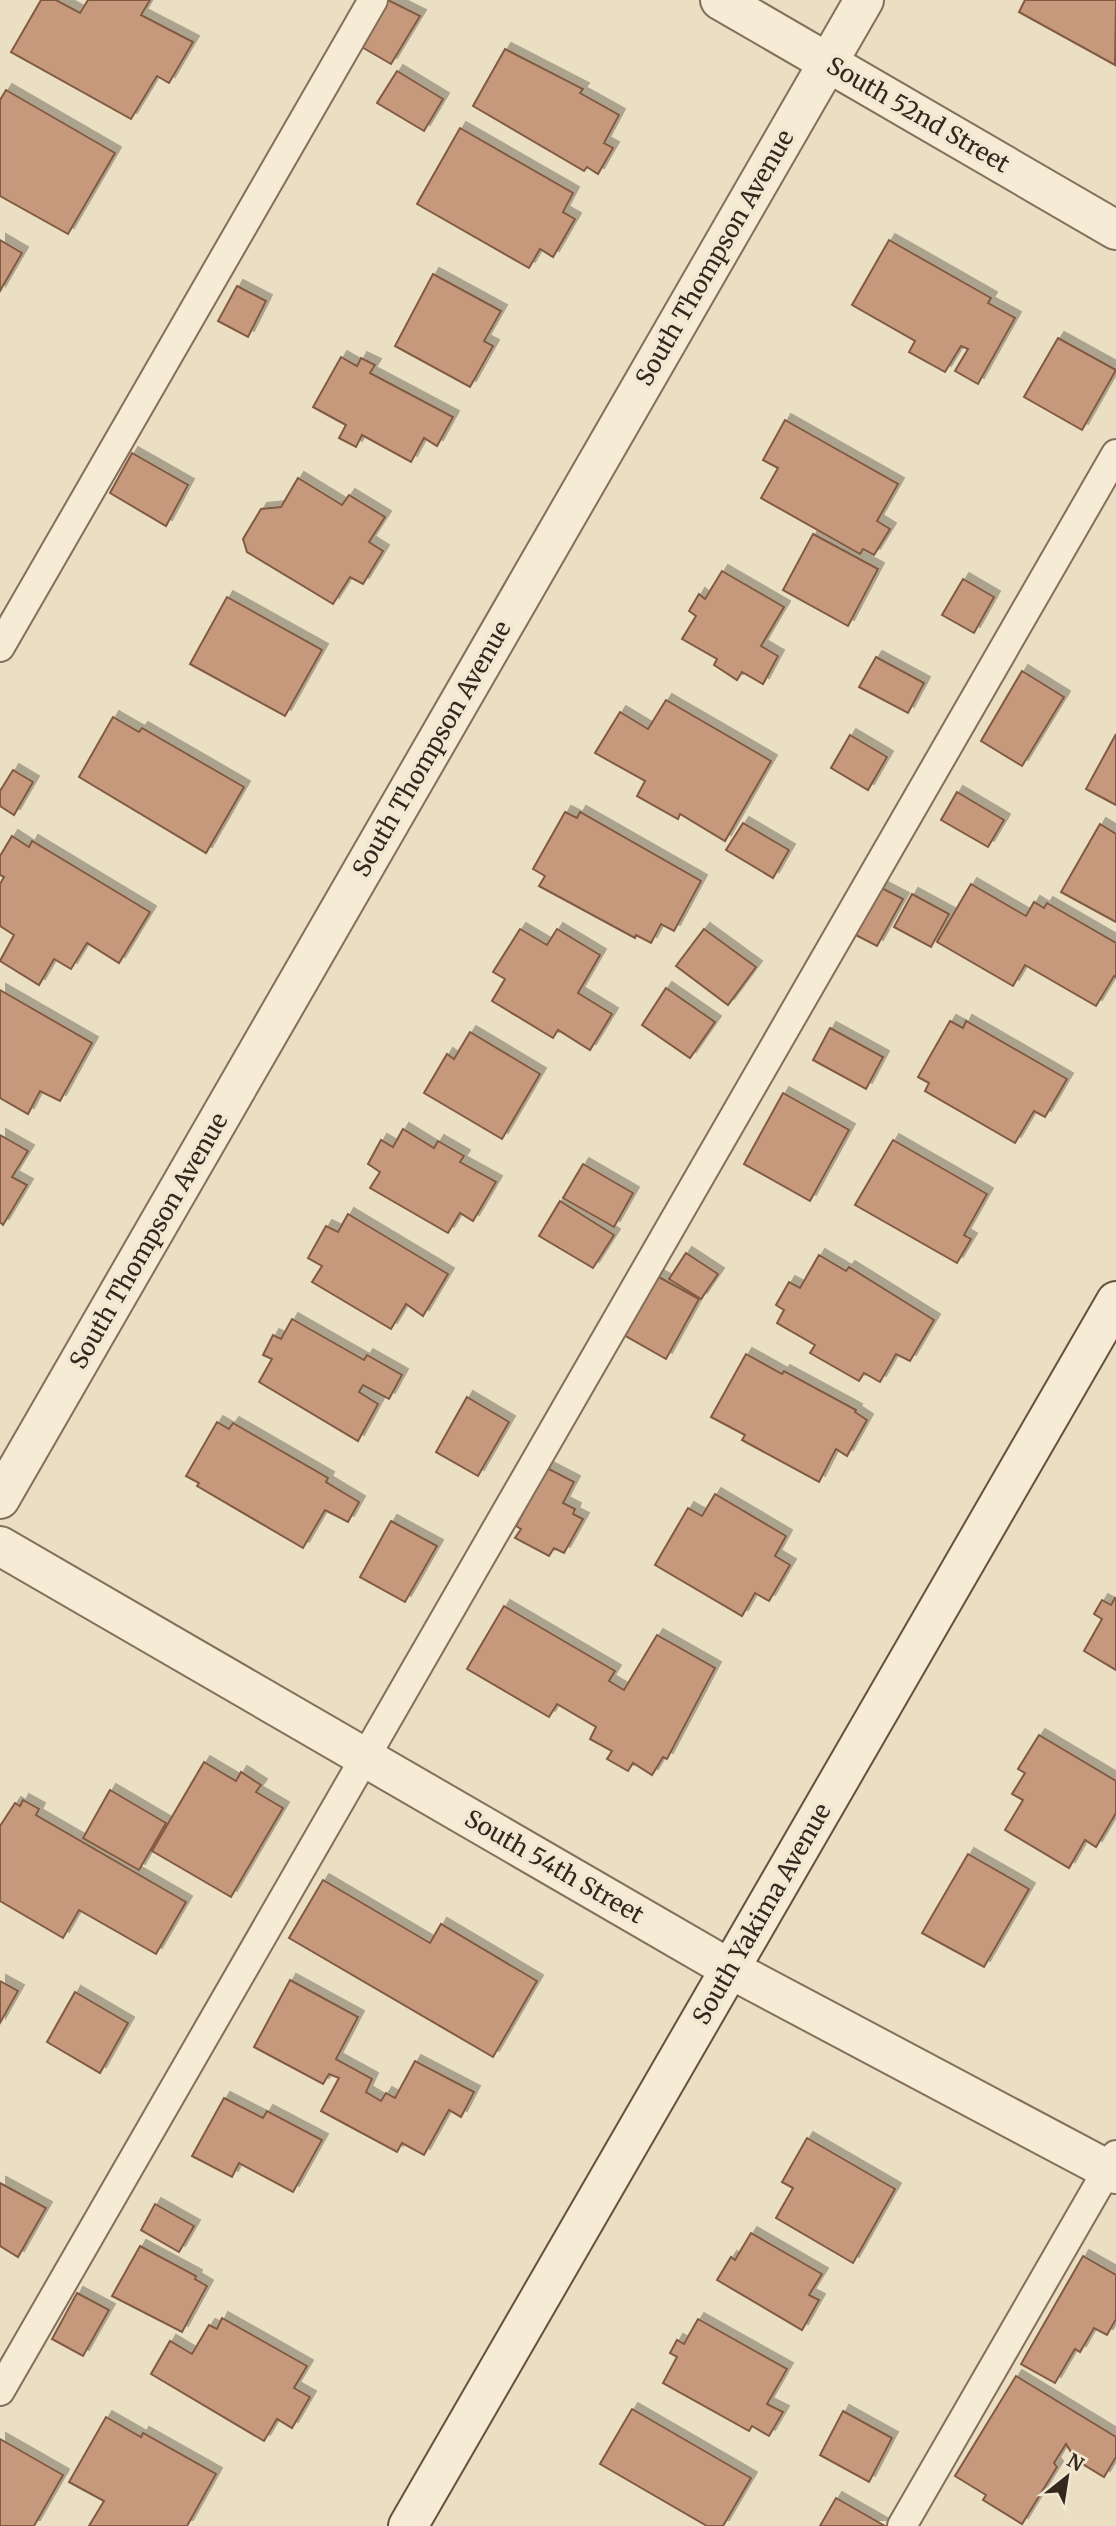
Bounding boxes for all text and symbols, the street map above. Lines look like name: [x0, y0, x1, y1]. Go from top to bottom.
street label: South 52nd Street: [821, 50, 1016, 180]
street label: South Thompson Avenue: [629, 124, 801, 391]
street label: South Thompson Avenue: [346, 615, 518, 882]
street label: South Thompson Avenue: [63, 1107, 235, 1374]
street label: South Yakima Avenue: [686, 1798, 838, 2030]
street label: South 54th Street: [459, 1803, 650, 1931]
north arrow: [1032, 2442, 1102, 2512]
text: N: [1063, 2448, 1088, 2476]

